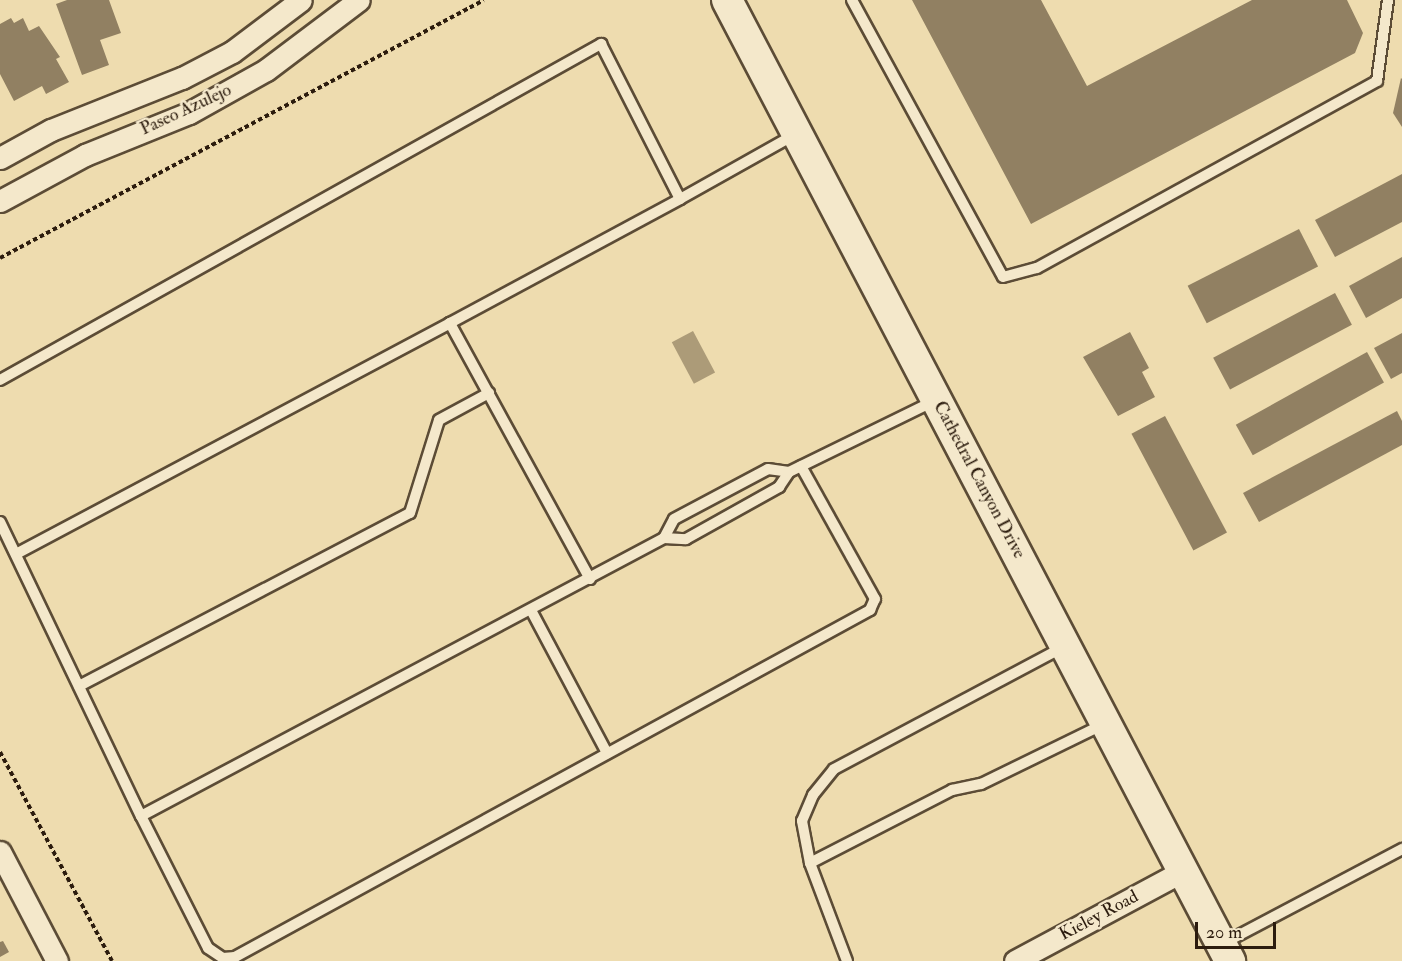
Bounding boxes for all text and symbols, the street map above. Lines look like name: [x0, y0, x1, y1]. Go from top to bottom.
street label: Paseo Azulejo: [137, 80, 235, 140]
street label: Cathedral Canyon Drive: [928, 398, 1030, 562]
street label: Kieley Road: [1056, 886, 1142, 946]
scale bar: [1198, 910, 1279, 948]
text: 20 m: [1206, 921, 1242, 944]

